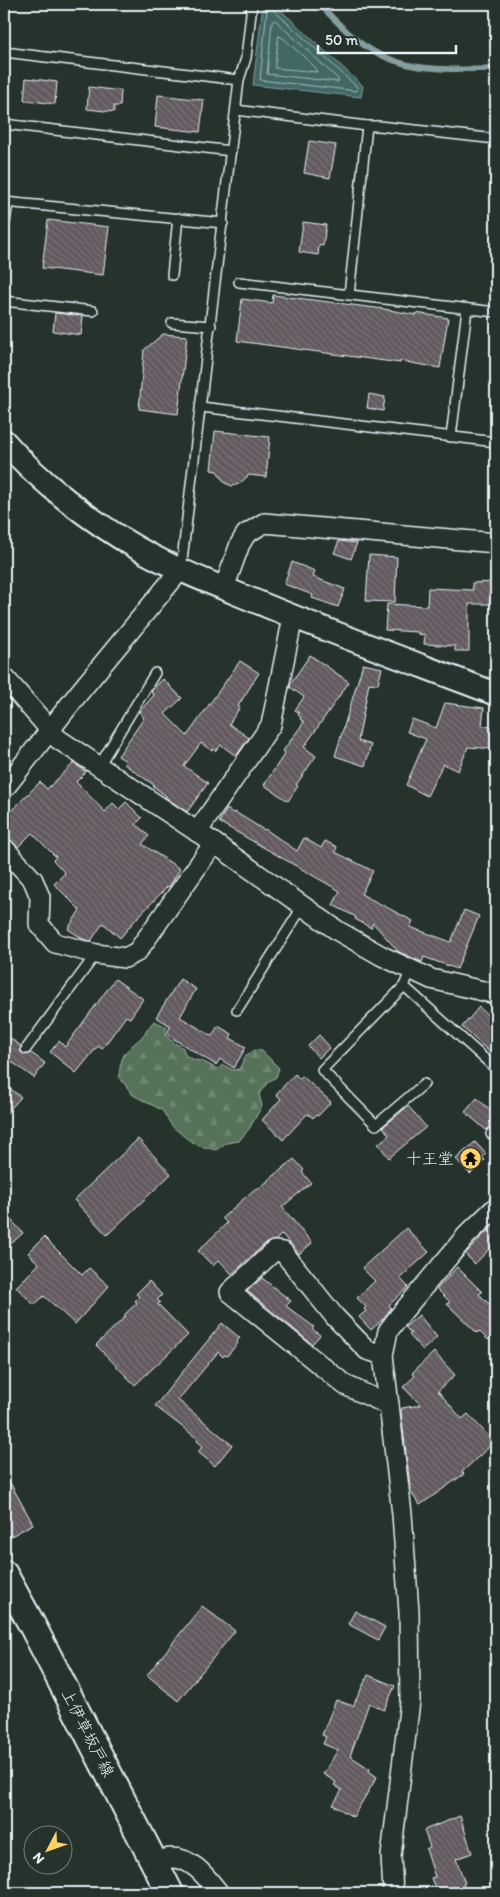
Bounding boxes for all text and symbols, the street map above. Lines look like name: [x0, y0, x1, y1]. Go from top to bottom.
scale bar: [318, 22, 455, 54]
text: 50 m: [325, 31, 358, 49]
temple icon: 十王堂: [458, 1146, 482, 1170]
place label: 十王堂: [406, 1149, 454, 1168]
street label: 上伊草坂戸線: [58, 1686, 118, 1780]
north arrow: [22, 1824, 72, 1874]
text: N: [29, 1849, 48, 1867]

